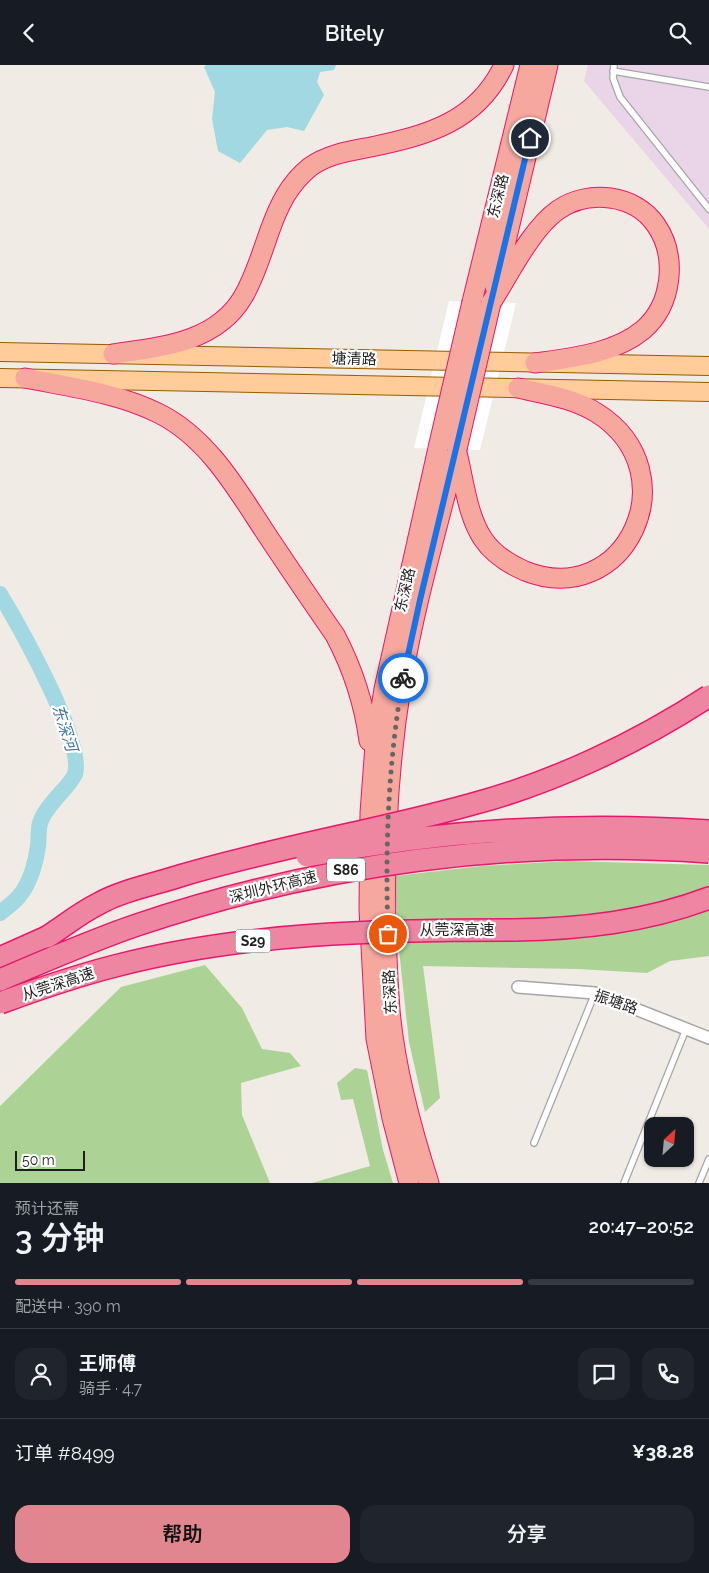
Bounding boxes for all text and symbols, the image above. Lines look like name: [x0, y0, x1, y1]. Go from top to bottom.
icon: back: [15, 19, 43, 47]
icon: search: [666, 19, 694, 47]
text: Bitely: [325, 20, 384, 46]
pin: [509, 117, 551, 159]
icon: home: [516, 124, 544, 152]
street label: 东深路: [484, 172, 512, 220]
street label: 塘清路: [331, 350, 377, 368]
street label: 东深路: [391, 566, 419, 614]
courier: [378, 653, 428, 703]
icon: bike: [389, 664, 417, 692]
water label: 东深河: [49, 702, 82, 757]
road number: S86: [327, 859, 365, 881]
street label: 深圳外环高速: [227, 867, 319, 907]
pin: [367, 913, 409, 955]
icon: bag: [374, 920, 402, 948]
street label: 从莞深高速: [419, 921, 495, 939]
road number: S29: [236, 929, 270, 953]
street label: 从莞深高速: [20, 964, 96, 1004]
street label: 东深路: [380, 969, 400, 1015]
street label: 振塘路: [592, 986, 640, 1018]
north arrow: [644, 1117, 694, 1167]
map controls: [644, 1117, 694, 1167]
scale bar: [15, 1148, 85, 1171]
text: 50 m: [22, 1152, 55, 1168]
text: 预计还需: [15, 1199, 79, 1218]
text: 20:47–20:52: [588, 1215, 694, 1237]
text: 3 分钟: [15, 1219, 104, 1256]
text: 配送中 · 390 m: [15, 1297, 121, 1316]
button: person: [15, 1348, 67, 1400]
button: chat: [578, 1348, 630, 1400]
button: phone: [642, 1348, 694, 1400]
text: 王师傅: [79, 1352, 136, 1374]
text: 骑手 · 4.7: [79, 1379, 142, 1398]
text: ¥38.28: [632, 1440, 694, 1462]
text: 订单 #8499: [15, 1442, 115, 1464]
button: 帮助: [15, 1505, 350, 1563]
button: 分享: [360, 1505, 694, 1563]

